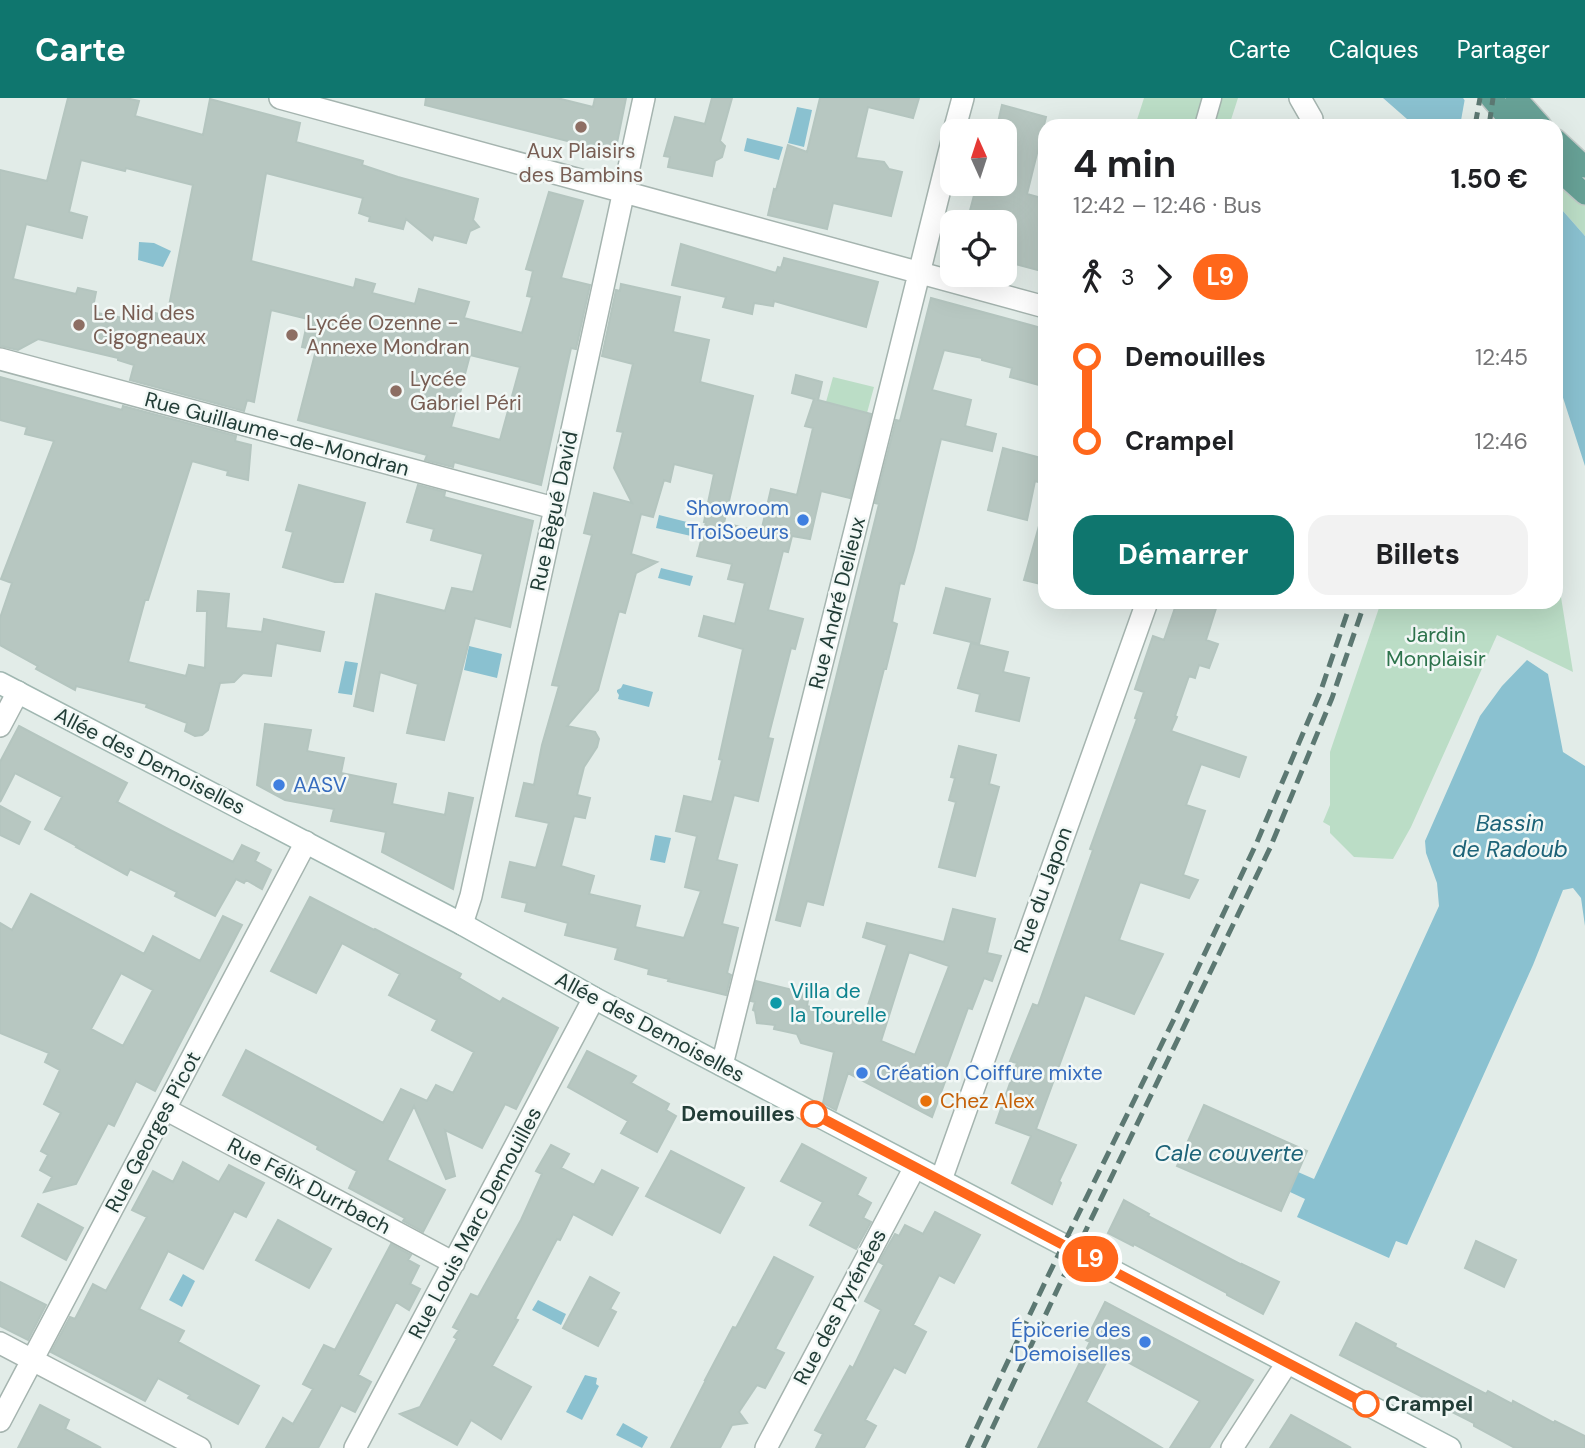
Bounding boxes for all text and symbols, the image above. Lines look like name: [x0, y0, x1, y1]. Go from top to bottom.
text: Carte: [35, 28, 126, 71]
text: Carte: [1229, 34, 1291, 65]
text: Calques: [1329, 34, 1419, 65]
text: Partager: [1457, 34, 1550, 65]
marker: Aux Plaisirs des Bambins: [573, 119, 589, 135]
north arrow: [940, 119, 1017, 196]
map controls: [940, 119, 1017, 287]
place label: Aux Plaisirs des Bambins: [519, 137, 643, 189]
text: 4 min: [1073, 139, 1176, 189]
text: 1.50 €: [1451, 162, 1528, 196]
text: 12:42 – 12:46 · Bus: [1073, 190, 1262, 220]
button: locate: [940, 210, 1017, 287]
icon: walk: [1073, 258, 1111, 296]
icon: forward: [1145, 258, 1183, 296]
text: L9: [1207, 261, 1234, 292]
text: 3: [1121, 262, 1135, 292]
place label: Le Nid des Cigogneaux: [93, 299, 206, 351]
place label: Lycée Ozenne - Annexe Mondran: [306, 309, 470, 361]
marker: Le Nid des Cigogneaux: [71, 317, 87, 333]
marker: Lycée Ozenne - Annexe Mondran: [284, 327, 300, 343]
text: Demouilles: [1125, 340, 1266, 374]
text: 12:45: [1475, 342, 1528, 372]
place label: Lycée Gabriel Péri: [410, 365, 522, 417]
marker: Lycée Gabriel Péri: [388, 383, 404, 399]
street label: Rue Guillaume-de-Mondran: [142, 385, 412, 483]
text: Crampel: [1125, 424, 1234, 458]
text: 12:46: [1475, 426, 1528, 456]
street label: Rue Bègué David: [523, 429, 585, 593]
place label: Showroom TroiSoeurs: [686, 494, 789, 546]
marker: Showroom TroiSoeurs: [795, 512, 811, 528]
street label: Rue André Delieux: [802, 514, 872, 692]
button: Démarrer: [1073, 515, 1294, 595]
button: Billets: [1308, 515, 1528, 595]
park label: Jardin Monplaisir: [1386, 621, 1486, 673]
street label: Allée des Demoiselles: [50, 701, 250, 821]
place label: AASV: [293, 771, 347, 799]
marker: AASV: [271, 777, 287, 793]
water label: Bassin de Radoub: [1452, 808, 1568, 864]
street label: Rue du Japon: [1007, 823, 1079, 957]
street label: Allée des Demoiselles: [550, 965, 750, 1089]
place label: Villa de la Tourelle: [790, 977, 887, 1029]
marker: Villa de la Tourelle: [768, 995, 784, 1011]
street label: Rue Georges Picot: [99, 1047, 207, 1217]
place label: Création Coiffure mixte: [876, 1059, 1103, 1087]
marker: Création Coiffure mixte: [854, 1065, 870, 1081]
place label: Chez Alex: [940, 1087, 1035, 1115]
marker: Chez Alex: [918, 1093, 934, 1109]
place label: Demouilles: [681, 1100, 795, 1128]
marker: Demouilles: [801, 1101, 827, 1127]
street label: Rue Louis Marc Demouilles: [402, 1102, 548, 1344]
street label: Rue Félix Durrbach: [222, 1131, 396, 1241]
water label: Cale couverte: [1154, 1138, 1304, 1168]
street label: Rue des Pyrénées: [787, 1224, 893, 1390]
line badge: L9: [1058, 1236, 1122, 1282]
text: L9: [1076, 1243, 1104, 1274]
place label: Épicerie des Demoiselles: [1011, 1316, 1131, 1368]
marker: Épicerie des Demoiselles: [1137, 1334, 1153, 1350]
place label: Crampel: [1385, 1390, 1473, 1418]
marker: Crampel: [1353, 1391, 1379, 1417]

